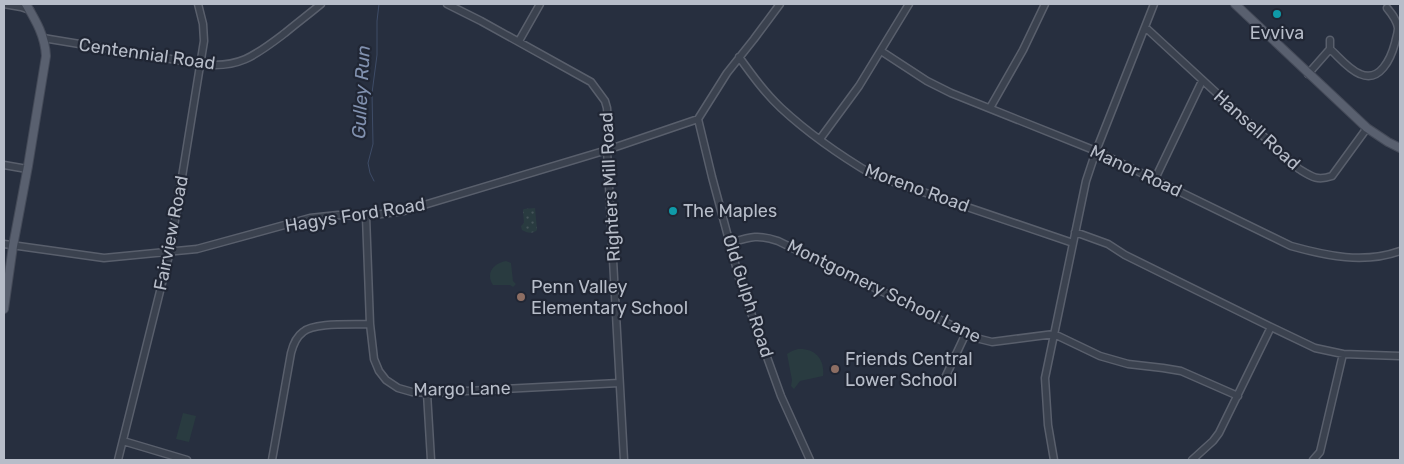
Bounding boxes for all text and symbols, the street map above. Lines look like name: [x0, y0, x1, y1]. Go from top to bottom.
marker: Evviva: [1271, 8, 1283, 20]
place label: Evviva: [1250, 22, 1304, 44]
street label: Centennial Road: [77, 34, 217, 74]
water label: Gulley Run: [347, 44, 375, 140]
street label: Hansell Road: [1209, 85, 1305, 175]
street label: Righters Mill Road: [595, 112, 625, 262]
street label: Manor Road: [1087, 140, 1185, 202]
street label: Moreno Road: [862, 159, 972, 217]
street label: Fairview Road: [149, 174, 193, 292]
street label: Hagys Ford Road: [283, 193, 427, 237]
place label: The Maples: [683, 200, 777, 222]
marker: The Maples: [667, 205, 679, 217]
street label: Old Gulph Road: [718, 232, 778, 360]
street label: Montgomery School Lane: [783, 234, 985, 348]
place label: Penn Valley Elementary School: [531, 276, 688, 319]
marker: Penn Valley Elementary School: [515, 291, 527, 303]
place label: Friends Central Lower School: [845, 348, 973, 391]
marker: Friends Central Lower School: [829, 363, 841, 375]
street label: Margo Lane: [413, 377, 511, 401]

